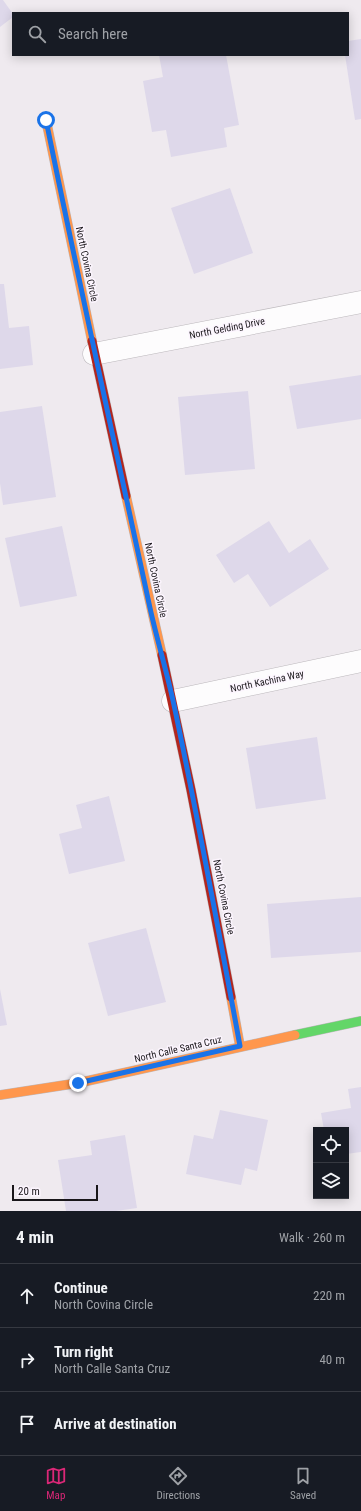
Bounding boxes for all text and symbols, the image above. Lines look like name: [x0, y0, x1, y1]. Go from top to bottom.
search box: [12, 12, 349, 56]
icon: search: [26, 23, 48, 45]
text: Search here: [58, 25, 128, 43]
route start: [37, 111, 55, 129]
street label: North Covina Circle: [74, 226, 100, 303]
street label: North Gelding Drive: [188, 315, 266, 341]
street label: North Covina Circle: [143, 542, 169, 619]
street label: North Kachina Way: [229, 668, 305, 694]
street label: North Covina Circle: [211, 859, 237, 936]
street label: North Calle Santa Cruz: [133, 1034, 223, 1064]
route end: [69, 1074, 87, 1092]
map controls: [313, 1127, 349, 1199]
button: locate: [313, 1127, 349, 1163]
button: layers: [313, 1163, 349, 1199]
scale bar: [12, 1183, 98, 1202]
text: 20 m: [18, 1185, 40, 1198]
text: 4 min: [16, 1227, 54, 1247]
text: Walk · 260 m: [279, 1230, 345, 1245]
text: Continue: [54, 1279, 108, 1297]
icon: ahead: [16, 1285, 38, 1307]
text: 220 m: [313, 1288, 345, 1303]
text: North Covina Circle: [54, 1297, 153, 1312]
text: Turn right: [54, 1343, 113, 1361]
icon: right: [16, 1349, 38, 1371]
text: 40 m: [319, 1352, 345, 1367]
text: North Calle Santa Cruz: [54, 1361, 170, 1376]
icon: arrive: [16, 1413, 38, 1435]
text: Arrive at destination: [54, 1415, 177, 1433]
tab: Map: [45, 1465, 67, 1502]
tab: Directions: [156, 1465, 200, 1502]
tab: Saved: [290, 1465, 316, 1502]

